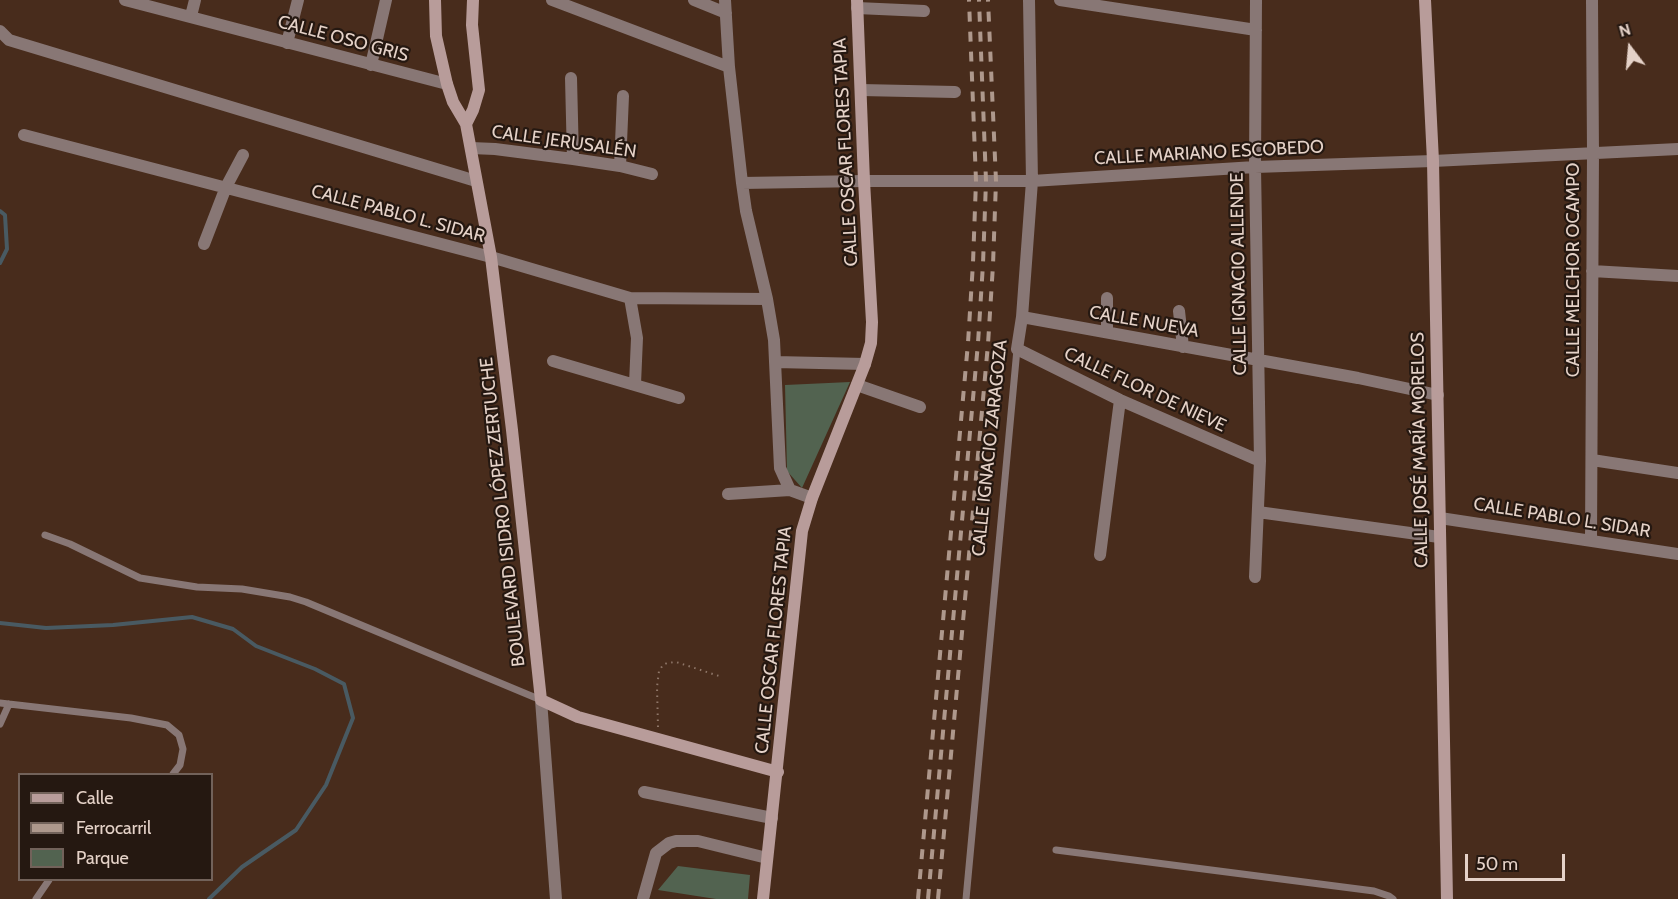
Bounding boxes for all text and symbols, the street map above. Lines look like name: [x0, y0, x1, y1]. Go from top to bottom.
street label: CALLE OSO GRIS: [275, 11, 411, 67]
north arrow: [1600, 18, 1660, 78]
text: N: [1617, 20, 1633, 41]
street label: CALLE OSCAR FLORES TAPIA: [829, 37, 863, 267]
street label: CALLE JERUSALÉN: [490, 121, 638, 163]
street label: CALLE MARIANO ESCOBEDO: [1094, 136, 1324, 170]
street label: CALLE MELCHOR OCAMPO: [1563, 163, 1585, 377]
street label: CALLE IGNACIO ALLENDE: [1226, 172, 1252, 376]
street label: CALLE PABLO L. SIDAR: [309, 180, 487, 248]
street label: CALLE NUEVA: [1087, 302, 1201, 342]
street label: CALLE JOSÉ MARÍA MORELOS: [1407, 332, 1433, 568]
street label: CALLE IGNACIO ZARAGOZA: [968, 339, 1012, 557]
street label: CALLE FLOR DE NIEVE: [1061, 343, 1229, 437]
street label: BOULEVARD ISIDRO LÓPEZ ZERTUCHE: [476, 356, 530, 668]
street label: CALLE PABLO L. SIDAR: [1472, 493, 1652, 543]
street label: CALLE OSCAR FLORES TAPIA: [751, 525, 797, 755]
legend: [18, 773, 213, 881]
text: Calle: [76, 787, 113, 809]
text: Ferrocarril: [76, 817, 151, 839]
scale bar: [1468, 842, 1568, 880]
text: Parque: [76, 847, 129, 869]
text: 50 m: [1476, 853, 1518, 875]

